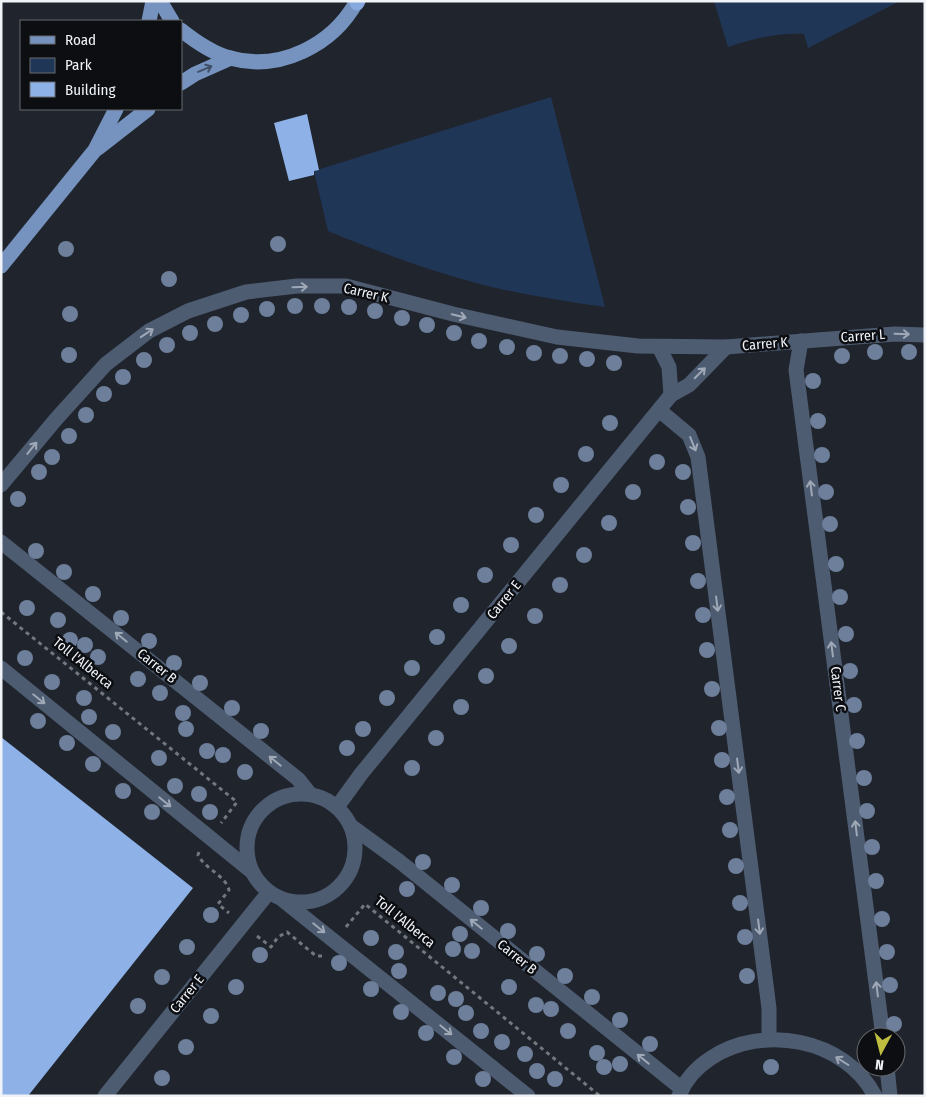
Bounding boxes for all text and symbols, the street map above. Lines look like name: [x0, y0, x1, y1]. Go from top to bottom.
legend: [20, 20, 182, 110]
text: Road: [65, 31, 96, 49]
text: Park: [65, 56, 92, 74]
one-way arrow: [197, 64, 212, 74]
text: Building: [65, 81, 116, 99]
street label: Carrer K: [342, 280, 391, 307]
one-way arrow: [292, 282, 308, 291]
one-way arrow: [450, 311, 466, 321]
street label: Carrer L: [840, 326, 886, 346]
one-way arrow: [139, 328, 153, 338]
one-way arrow: [894, 330, 910, 339]
street label: Carrer K: [741, 333, 789, 354]
one-way arrow: [694, 367, 706, 379]
one-way arrow: [688, 436, 698, 451]
one-way arrow: [27, 441, 38, 454]
one-way arrow: [806, 480, 816, 496]
street label: Carrer E: [483, 577, 525, 623]
one-way arrow: [712, 596, 722, 612]
one-way arrow: [115, 632, 128, 643]
street label: Toll l'Alberca: [50, 634, 117, 692]
one-way arrow: [827, 641, 837, 657]
street label: Carrer B: [134, 645, 180, 687]
street label: Carrer C: [827, 665, 849, 713]
one-way arrow: [32, 694, 45, 705]
one-way arrow: [269, 755, 282, 766]
one-way arrow: [733, 757, 743, 773]
one-way arrow: [158, 796, 171, 807]
one-way arrow: [851, 820, 861, 836]
street label: Toll l'Alberca: [372, 893, 439, 951]
one-way arrow: [470, 918, 483, 929]
one-way arrow: [754, 918, 764, 934]
one-way arrow: [313, 923, 326, 934]
street label: Carrer B: [494, 936, 540, 978]
street label: Carrer E: [166, 971, 208, 1017]
one-way arrow: [872, 981, 882, 997]
one-way arrow: [439, 1024, 452, 1035]
north arrow: [856, 1027, 906, 1077]
one-way arrow: [637, 1054, 650, 1065]
one-way arrow: [836, 1055, 850, 1065]
text: N: [874, 1055, 885, 1073]

